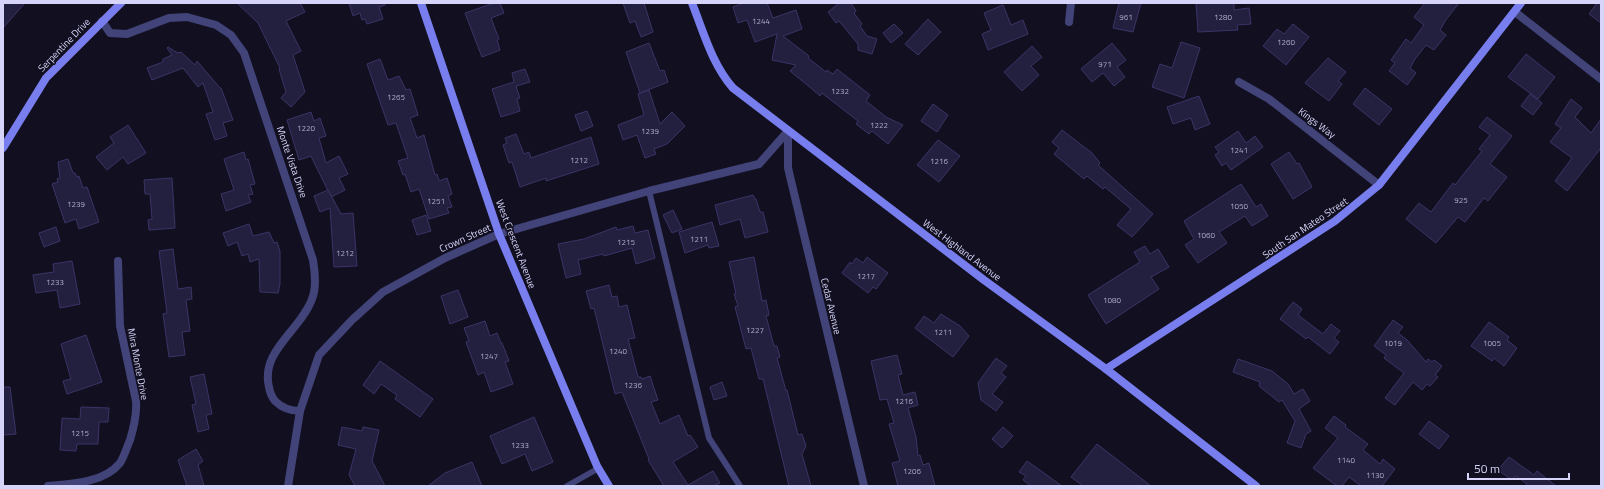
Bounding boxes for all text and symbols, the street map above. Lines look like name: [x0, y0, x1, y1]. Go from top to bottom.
house number: 961: [1119, 11, 1133, 23]
house number: 1280: [1214, 11, 1232, 23]
street label: Serpentine Drive: [34, 15, 94, 75]
house number: 1244: [752, 15, 770, 27]
house number: 1260: [1277, 36, 1295, 48]
house number: 971: [1098, 58, 1112, 70]
house number: 1232: [831, 85, 849, 97]
house number: 1265: [387, 91, 405, 103]
street label: Kings Way: [1295, 104, 1339, 142]
house number: 1222: [870, 119, 888, 131]
house number: 1220: [297, 122, 315, 134]
street label: Monte Vista Drive: [273, 124, 311, 200]
house number: 1239: [641, 125, 659, 137]
house number: 1241: [1230, 144, 1248, 156]
house number: 1212: [570, 154, 588, 166]
house number: 1216: [930, 155, 948, 167]
street label: South San Mateo Street: [1259, 193, 1351, 262]
house number: 925: [1454, 194, 1468, 206]
house number: 1251: [427, 195, 445, 207]
street label: West Crescent Avenue: [492, 197, 540, 291]
house number: 1239: [67, 198, 85, 210]
house number: 1050: [1230, 200, 1248, 212]
street label: West Highland Avenue: [920, 215, 1004, 285]
street label: Crown Street: [437, 220, 494, 256]
house number: 1060: [1197, 229, 1215, 241]
house number: 1211: [690, 233, 708, 245]
house number: 1215: [617, 236, 635, 248]
house number: 1212: [336, 247, 354, 259]
house number: 1217: [857, 270, 875, 282]
house number: 1233: [46, 276, 64, 288]
street label: Cedar Avenue: [817, 276, 845, 336]
house number: 1080: [1103, 294, 1121, 306]
house number: 1227: [746, 324, 764, 336]
house number: 1211: [934, 326, 952, 338]
street label: Mira Monte Drive: [124, 327, 152, 401]
house number: 1019: [1384, 337, 1402, 349]
house number: 1005: [1483, 337, 1501, 349]
house number: 1240: [609, 345, 627, 357]
house number: 1247: [480, 350, 498, 362]
house number: 1236: [624, 379, 642, 391]
house number: 1216: [895, 395, 913, 407]
house number: 1215: [71, 427, 89, 439]
house number: 1233: [511, 439, 529, 451]
house number: 1140: [1337, 454, 1355, 466]
scale bar: [1468, 455, 1569, 481]
text: 50 m: [1474, 459, 1500, 478]
house number: 1206: [903, 465, 921, 477]
house number: 1130: [1366, 469, 1384, 481]

